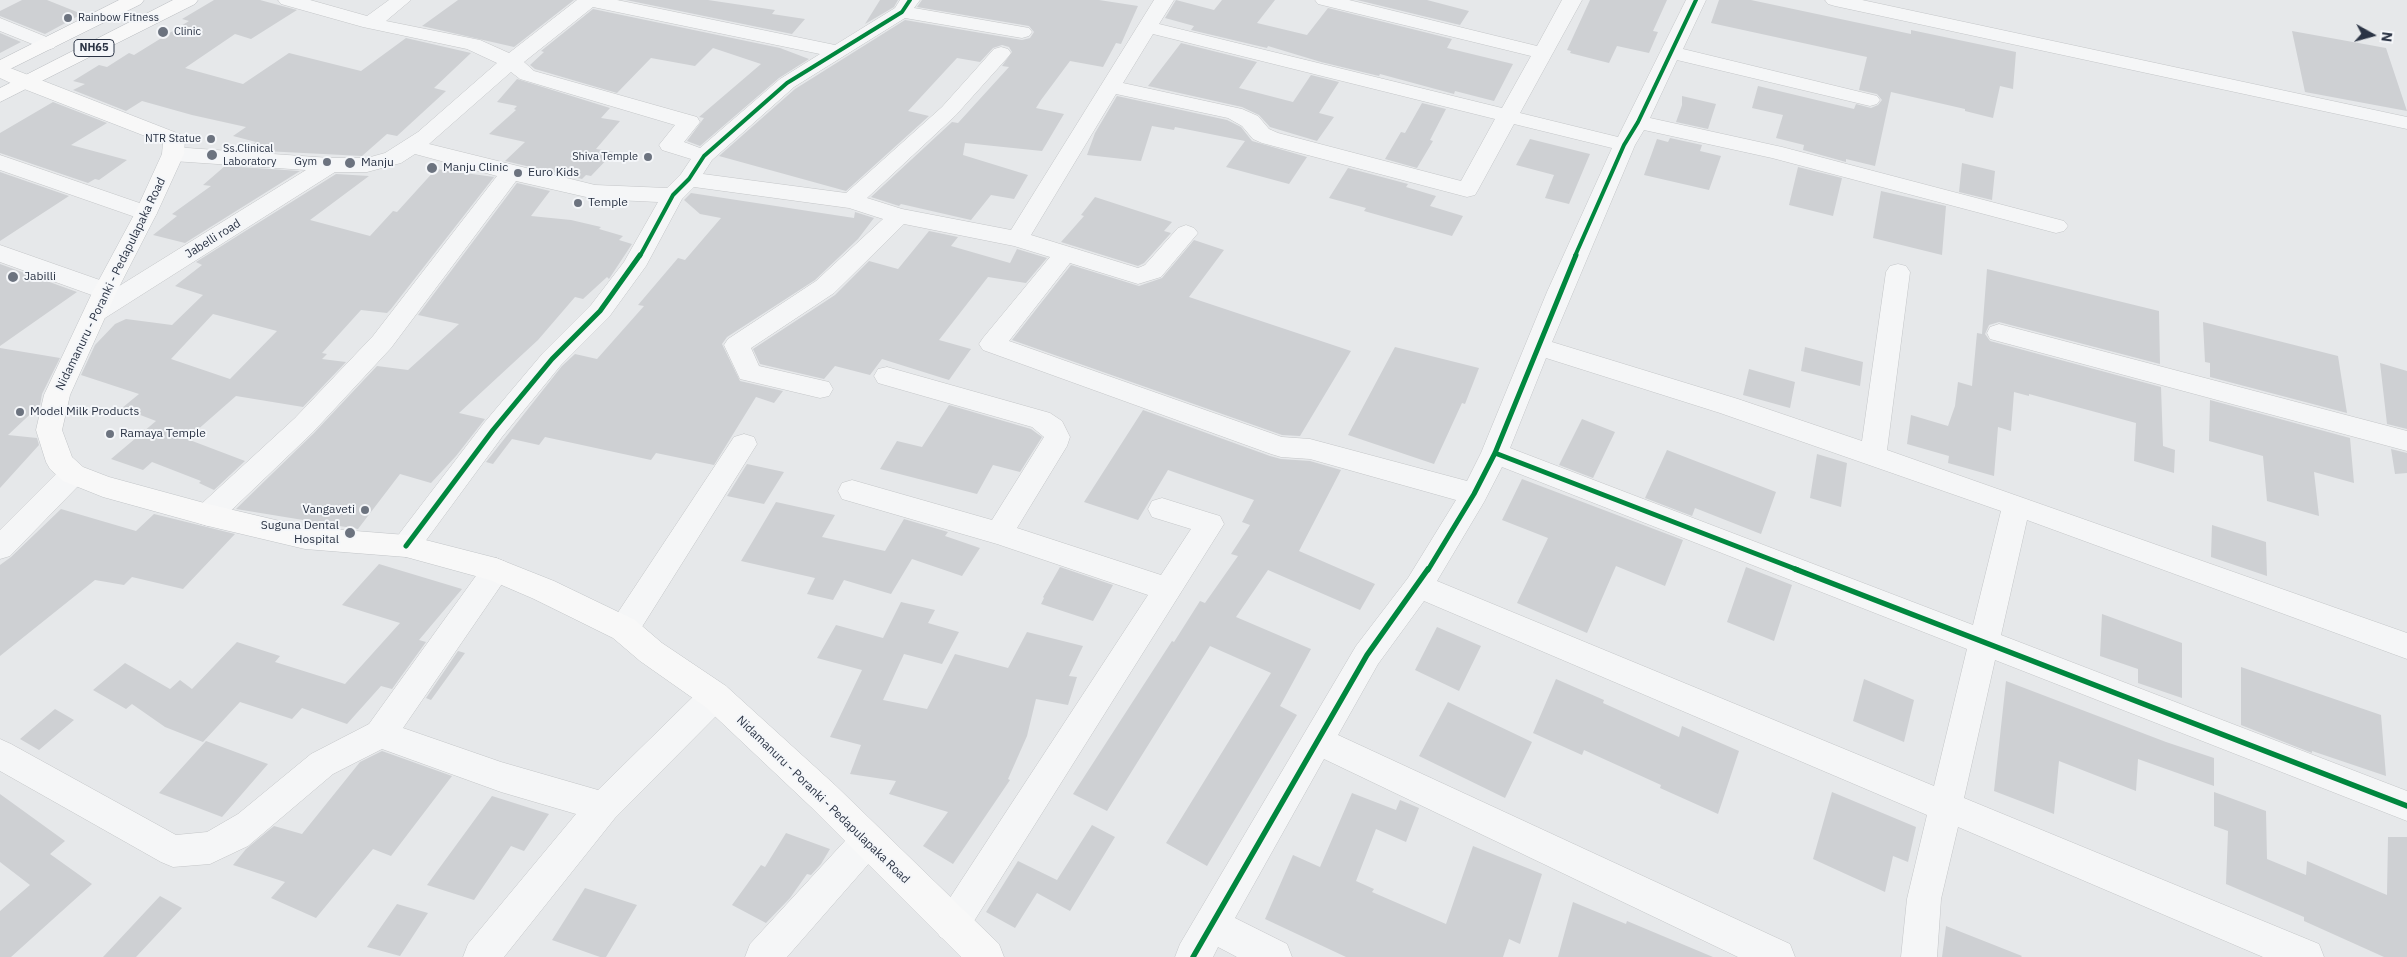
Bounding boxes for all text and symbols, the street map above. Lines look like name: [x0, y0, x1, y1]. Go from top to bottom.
north arrow: [2347, 10, 2397, 60]
place label: Rainbow Fitness: [78, 11, 159, 25]
marker: Rainbow Fitness: [62, 12, 74, 24]
marker: Clinic: [156, 25, 170, 39]
place label: Clinic: [174, 25, 201, 39]
text: N: [2377, 31, 2396, 43]
road number: NH65: [74, 40, 114, 56]
place label: NTR Statue: [145, 132, 201, 146]
marker: NTR Statue: [205, 133, 217, 145]
place label: Ss.Clinical Laboratory: [223, 142, 276, 168]
marker: Ss.Clinical Laboratory: [205, 148, 219, 162]
place label: Shiva Temple: [572, 150, 638, 164]
marker: Shiva Temple: [642, 151, 654, 163]
place label: Gym: [294, 155, 317, 169]
marker: Gym: [321, 156, 333, 168]
marker: Manju: [343, 156, 357, 170]
place label: Manju: [361, 156, 394, 170]
marker: Manju Clinic: [425, 161, 439, 175]
place label: Manju Clinic: [443, 161, 508, 175]
place label: Euro Kids: [528, 166, 579, 180]
marker: Euro Kids: [512, 167, 524, 179]
street label: Nidamanuru - Poranki - Pedapulapaka Road: [53, 175, 169, 393]
place label: Temple: [588, 196, 628, 210]
marker: Temple: [572, 197, 584, 209]
street label: Jabelli road: [183, 216, 243, 262]
marker: Jabilli: [6, 270, 20, 284]
place label: Jabilli: [24, 270, 56, 284]
place label: Model Milk Products: [30, 405, 139, 419]
marker: Model Milk Products: [14, 406, 26, 418]
place label: Ramaya Temple: [120, 427, 206, 441]
marker: Ramaya Temple: [104, 428, 116, 440]
place label: Vangaveti: [303, 503, 355, 517]
marker: Vangaveti: [359, 504, 371, 516]
place label: Suguna Dental Hospital: [261, 519, 339, 547]
marker: Suguna Dental Hospital: [343, 526, 357, 540]
street label: Nidamanuru - Poranki - Pedapulapaka Road: [733, 713, 913, 887]

